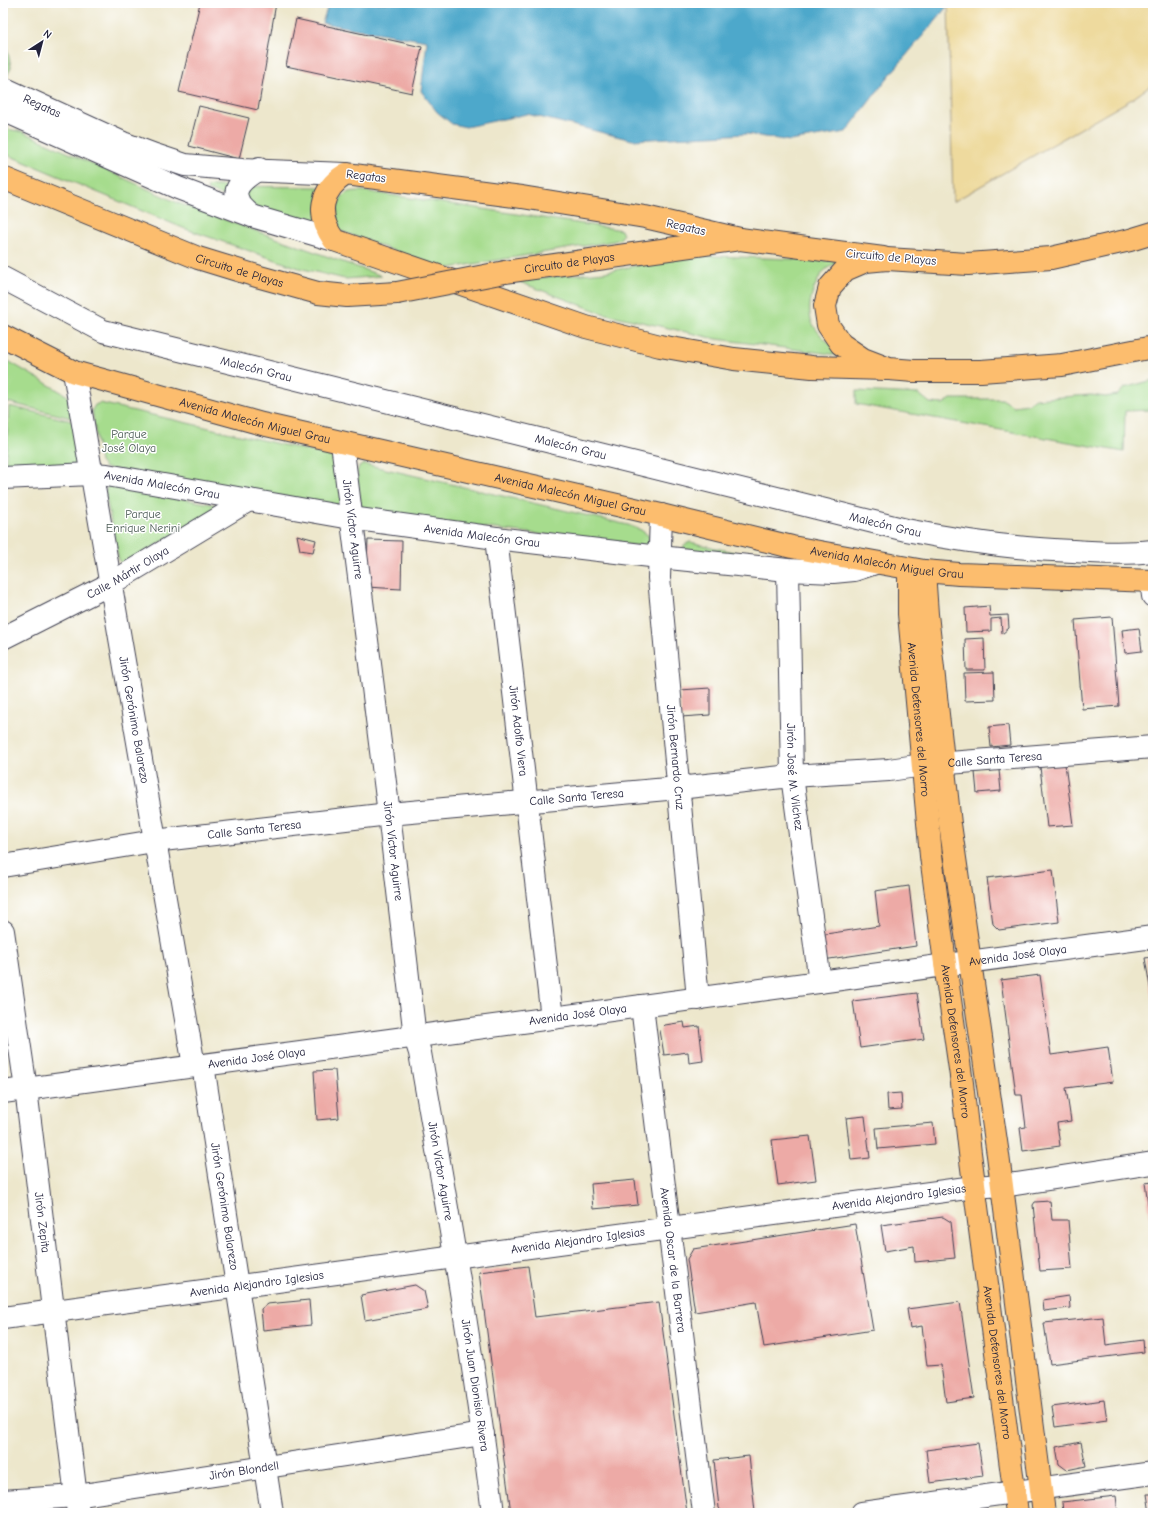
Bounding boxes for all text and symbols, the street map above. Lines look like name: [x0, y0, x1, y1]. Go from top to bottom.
north arrow: [22, 22, 62, 62]
text: N: [41, 27, 54, 42]
street label: Regatas: [21, 91, 63, 121]
street label: Regatas: [345, 167, 387, 185]
street label: Regatas: [665, 216, 707, 238]
street label: Circuito de Playas: [845, 246, 937, 268]
street label: Circuito de Playas: [523, 250, 615, 276]
street label: Circuito de Playas: [194, 251, 285, 290]
street label: Malecón Grau: [219, 353, 293, 385]
street label: Avenida Malecón Miguel Grau: [178, 395, 332, 446]
park label: Parque José Olaya: [102, 427, 156, 455]
street label: Malecón Grau: [533, 431, 608, 463]
street label: Avenida Malecón Grau: [103, 468, 221, 502]
street label: Avenida Malecón Miguel Grau: [493, 470, 648, 518]
street label: Jirón Víctor Aguirre: [340, 479, 366, 580]
park label: Parque Enrique Nerini: [106, 507, 180, 535]
street label: Malecón Grau: [848, 509, 922, 540]
street label: Avenida Malecón Grau: [423, 521, 541, 550]
street label: Calle Mártir Olaya: [84, 543, 171, 602]
street label: Avenida Malecón Miguel Grau: [809, 543, 964, 581]
street label: Avenida Defensores del Morro: [905, 642, 933, 797]
street label: Jirón Gerónimo Balarezo: [116, 655, 152, 785]
street label: Jirón Adolfo Viera: [506, 684, 531, 777]
street label: Jirón Bernardo Cruz: [664, 704, 688, 811]
street label: Jirón José M. Vilchez: [784, 723, 806, 832]
street label: Calle Santa Teresa: [947, 749, 1043, 770]
street label: Calle Santa Teresa: [529, 786, 624, 808]
street label: Jirón Víctor Aguirre: [380, 800, 406, 901]
street label: Calle Santa Teresa: [206, 817, 302, 842]
street label: Avenida José Olaya: [968, 942, 1068, 969]
street label: Avenida Defensores del Morro: [938, 964, 973, 1119]
street label: Avenida José Olaya: [528, 1001, 628, 1028]
street label: Avenida José Olaya: [207, 1044, 306, 1071]
street label: Jirón Víctor Aguirre: [425, 1120, 456, 1222]
street label: Jirón Gerónimo Balarezo: [208, 1141, 242, 1271]
street label: Avenida Alejandro Iglesias: [831, 1181, 967, 1213]
street label: Avenida Oscar de la Barrera: [657, 1187, 689, 1334]
street label: Jirón Zepita: [32, 1191, 53, 1253]
street label: Avenida Alejandro Iglesias: [510, 1224, 646, 1256]
street label: Avenida Alejandro Iglesias: [189, 1268, 325, 1300]
street label: Avenida Defensores del Morro: [980, 1285, 1014, 1441]
street label: Jirón Juan Dionisio Rivera: [458, 1318, 492, 1452]
street label: Jirón Blondell: [208, 1458, 280, 1483]

